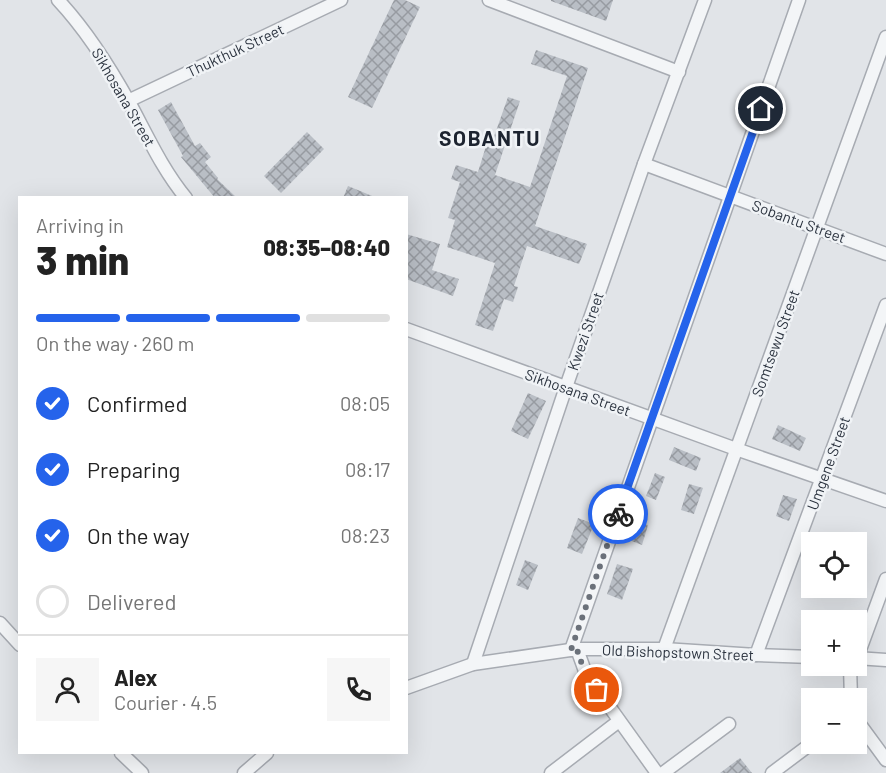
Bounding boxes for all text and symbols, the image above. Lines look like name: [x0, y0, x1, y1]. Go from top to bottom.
street label: Thukthuk Street: [184, 20, 286, 80]
street label: Sikhosana Street: [88, 45, 160, 149]
pin: [735, 83, 786, 134]
icon: home: [744, 92, 777, 125]
district label: SOBANTU: [439, 125, 541, 150]
street label: Sobantu Street: [750, 196, 848, 246]
text: Arriving in: [36, 213, 124, 237]
text: 08:35–08:40: [263, 234, 390, 260]
text: 3 min: [36, 236, 129, 283]
street label: Somtsewu Street: [747, 287, 803, 399]
street label: Kwezi Street: [563, 289, 607, 373]
text: On the way · 260 m: [36, 331, 194, 355]
street label: Sikhosana Street: [523, 365, 633, 419]
icon: check: [36, 387, 69, 420]
text: Confirmed: [87, 390, 187, 416]
text: 08:05: [340, 391, 390, 415]
street label: Umgene Street: [803, 414, 853, 512]
icon: check: [36, 453, 69, 486]
text: Preparing: [87, 456, 180, 482]
text: 08:17: [345, 457, 390, 481]
courier: [588, 484, 648, 544]
icon: bike: [602, 498, 635, 531]
icon: check: [36, 519, 69, 552]
text: On the way: [87, 522, 190, 548]
text: 08:23: [341, 523, 390, 547]
map controls: [801, 532, 867, 754]
button: locate: [801, 532, 867, 598]
text: Delivered: [87, 588, 176, 614]
button: +: [801, 610, 867, 676]
street label: Old Bishopstown Street: [602, 640, 754, 664]
button: person: [36, 658, 99, 721]
button: phone: [327, 658, 390, 721]
text: Alex: [114, 664, 157, 690]
pin: [571, 664, 622, 715]
icon: bag: [580, 673, 613, 706]
button: −: [801, 688, 867, 754]
text: Courier · 4.5: [114, 690, 217, 714]

